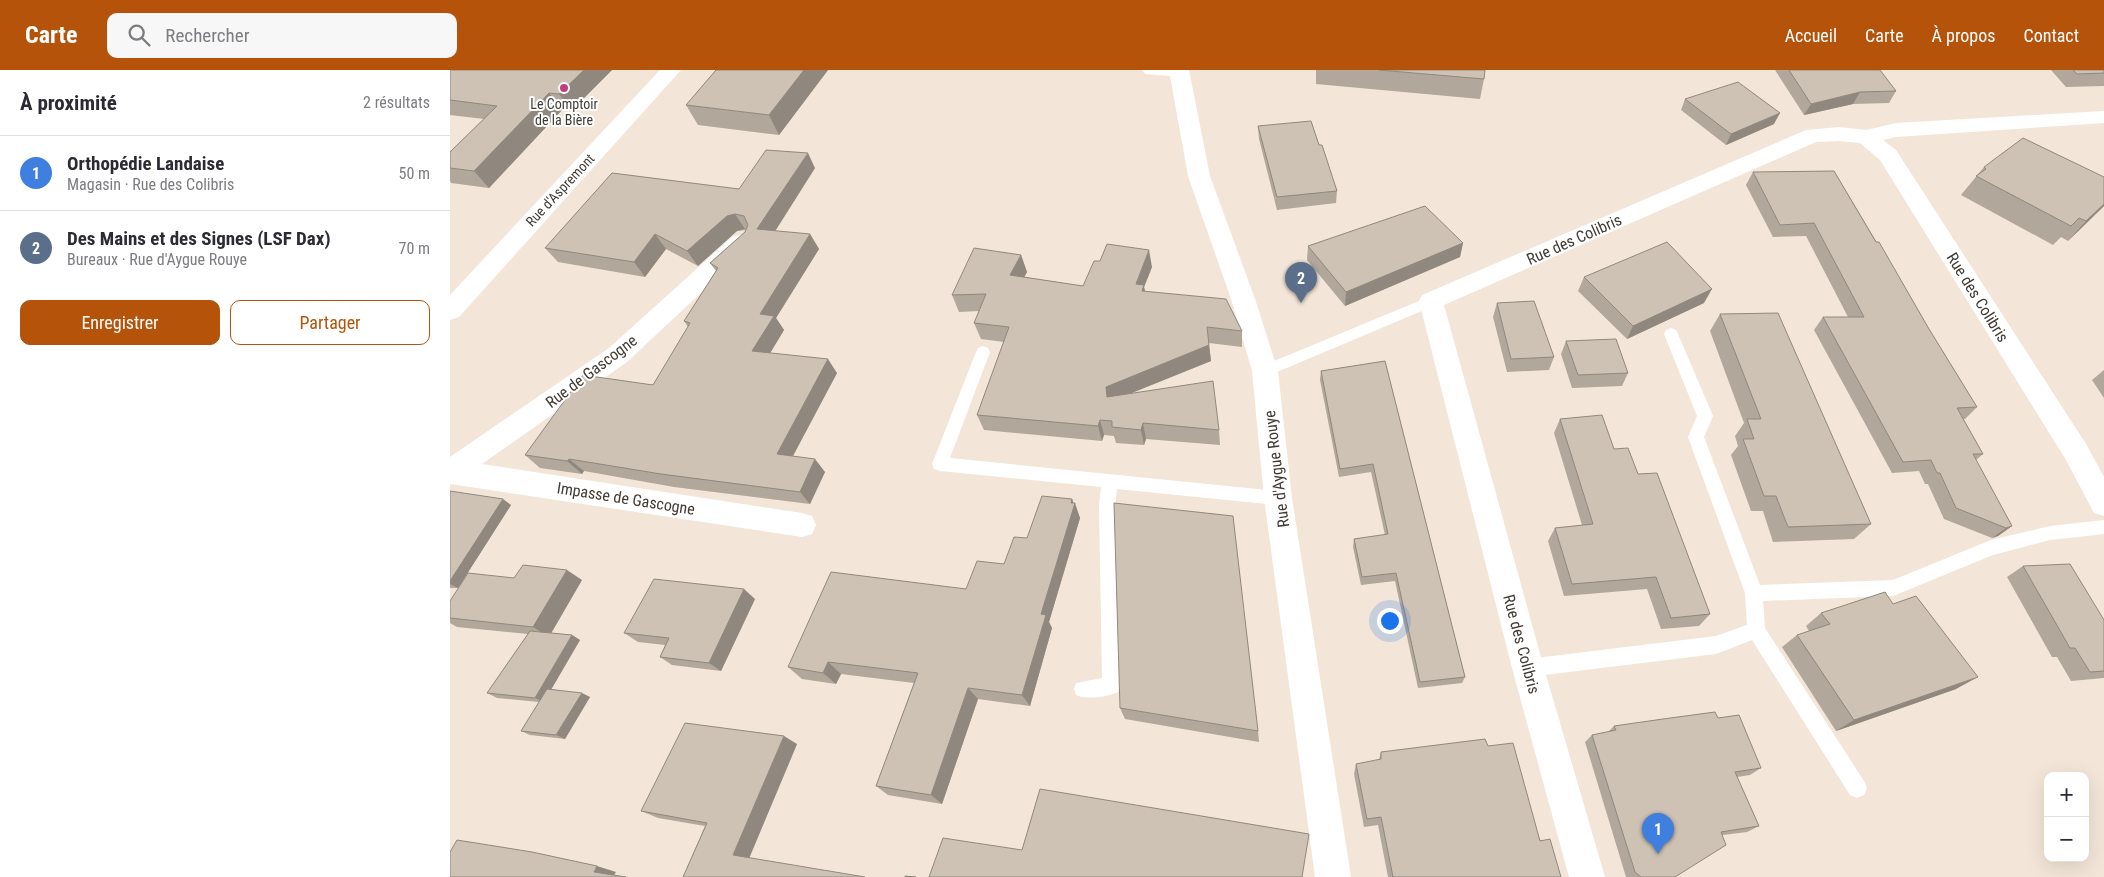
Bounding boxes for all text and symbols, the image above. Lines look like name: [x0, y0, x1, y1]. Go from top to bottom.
search box: [107, 13, 457, 58]
text: Carte: [25, 21, 77, 49]
icon: search: [125, 21, 153, 49]
text: Rechercher: [165, 24, 249, 47]
text: Accueil: [1785, 25, 1837, 46]
text: Carte: [1865, 25, 1904, 46]
text: À propos: [1932, 25, 1995, 46]
text: Contact: [2023, 25, 2079, 46]
marker: Le Comptoir de la Bière: [558, 82, 570, 94]
text: À proximité: [20, 91, 117, 115]
text: 2 résultats: [363, 93, 430, 112]
place label: Le Comptoir de la Bière: [530, 96, 598, 128]
street label: Rue d'Aspremont: [522, 150, 598, 230]
text: Orthopédie Landaise: [67, 152, 224, 175]
text: 1: [32, 164, 40, 183]
text: 50 m: [398, 164, 430, 183]
text: Magasin · Rue des Colibris: [67, 175, 234, 194]
street label: Rue des Colibris: [1524, 210, 1625, 269]
text: Des Mains et des Signes (LSF Dax): [67, 227, 331, 250]
text: 2: [32, 239, 40, 258]
text: 70 m: [398, 239, 430, 258]
street label: Rue des Colibris: [1942, 249, 2013, 346]
text: Bureaux · Rue d'Aygue Rouye: [67, 250, 247, 269]
pin: 2: [1285, 262, 1317, 303]
button: Enregistrer: [20, 300, 220, 345]
button: Partager: [230, 300, 430, 345]
street label: Rue de Gascogne: [542, 331, 641, 412]
street label: Rue d'Aygue Rouye: [1260, 409, 1293, 529]
street label: Impasse de Gascogne: [556, 478, 696, 519]
street label: Rue des Colibris: [1499, 592, 1544, 696]
your location: [1377, 608, 1403, 634]
map controls: [2044, 772, 2089, 862]
button: +: [2044, 772, 2089, 817]
pin: 1: [1642, 813, 1674, 854]
button: −: [2044, 817, 2089, 862]

